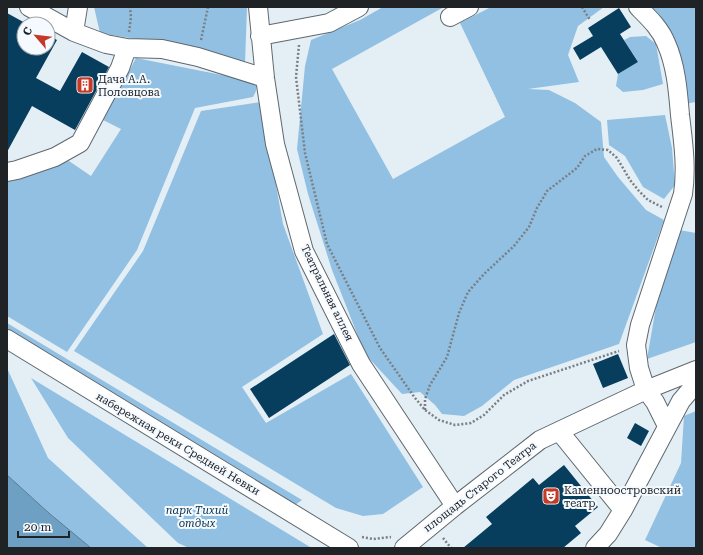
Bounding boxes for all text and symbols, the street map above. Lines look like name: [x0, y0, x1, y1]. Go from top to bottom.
north arrow: [16, 16, 56, 56]
text: С: [20, 25, 35, 38]
place label: Дача А.А. Половцова: [98, 73, 160, 99]
building icon: Дача А.А. Половцова: [75, 75, 95, 95]
street label: Театральная аллея: [298, 243, 356, 343]
street label: набережная реки Средней Невки: [94, 390, 262, 498]
street label: площадь Старого Театра: [421, 439, 539, 535]
place label: Каменноостровский театр: [564, 484, 681, 510]
theatre icon: Каменноостровский театр: [541, 486, 561, 506]
park label: парк Тихий отдых: [166, 504, 228, 530]
scale bar: [18, 513, 69, 539]
text: 20 m: [24, 520, 51, 534]

